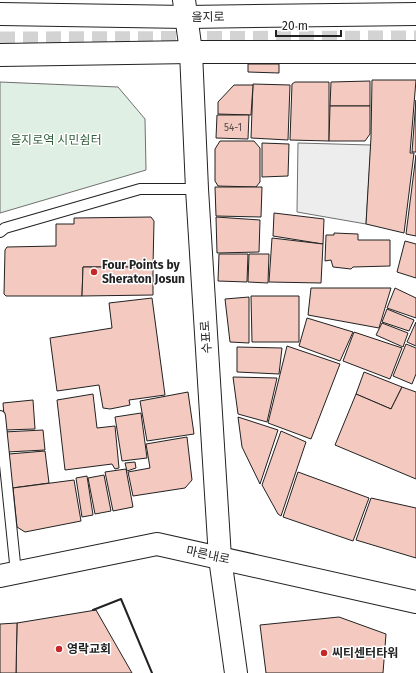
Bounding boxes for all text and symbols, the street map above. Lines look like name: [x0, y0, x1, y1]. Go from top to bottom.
street label: 을지로: [191, 10, 225, 24]
scale bar: [276, 12, 341, 38]
text: 20 m: [282, 19, 308, 33]
house number: 54-1: [224, 122, 242, 134]
park label: 을지로역 시민쉼터: [10, 133, 102, 147]
place label: Four Points by Sheraton Josun: [102, 258, 185, 286]
marker: Four Points by Sheraton Josun: [89, 267, 99, 277]
street label: 수표로: [198, 320, 214, 354]
street label: 마른내로: [185, 544, 231, 566]
place label: 영락교회: [67, 642, 111, 656]
marker: 영락교회: [54, 644, 64, 654]
place label: 씨티센터타워: [332, 646, 398, 660]
marker: 씨티센터타워: [319, 648, 329, 658]

